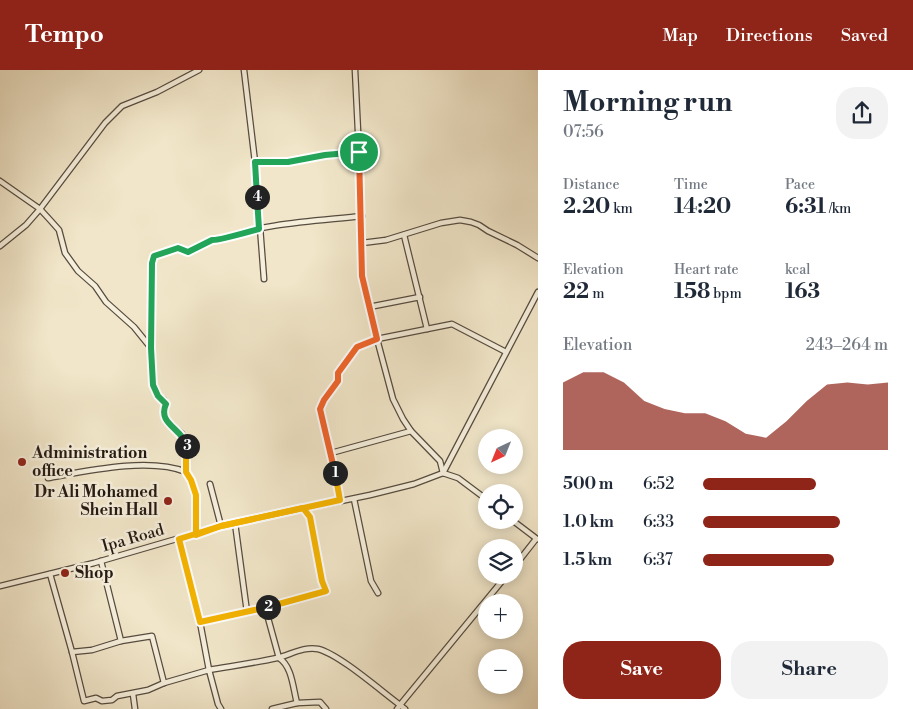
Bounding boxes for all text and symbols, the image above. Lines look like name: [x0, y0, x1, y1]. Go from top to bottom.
text: Tempo: [25, 20, 104, 50]
text: Map: [662, 24, 698, 47]
text: Directions: [726, 24, 813, 47]
text: Saved: [841, 24, 888, 47]
text: Morning run: [563, 85, 732, 120]
button: share: [836, 87, 888, 139]
text: 07:56: [563, 122, 604, 142]
pin: [338, 131, 380, 173]
icon: arrive: [345, 138, 373, 166]
text: Distance: [563, 176, 620, 194]
text: Time: [674, 176, 708, 194]
text: Pace: [785, 176, 815, 194]
pin: 4: [244, 184, 270, 210]
text: 4: [253, 188, 262, 206]
text: 2.20: [563, 194, 610, 220]
text: 14:20: [674, 194, 731, 220]
text: 6:31: [785, 194, 826, 220]
text: km: [610, 200, 633, 218]
text: /km: [826, 200, 851, 218]
text: Elevation: [563, 261, 624, 279]
text: Heart rate: [674, 261, 739, 279]
text: kcal: [785, 261, 810, 279]
text: 22: [563, 279, 589, 305]
text: 158: [674, 279, 710, 305]
text: 163: [785, 279, 820, 305]
text: m: [589, 285, 604, 303]
text: bpm: [710, 285, 742, 303]
text: Elevation: [563, 335, 632, 355]
text: 243–264 m: [806, 335, 888, 355]
north arrow: [478, 429, 522, 474]
map controls: [478, 429, 523, 694]
pin: 3: [174, 434, 200, 458]
text: 3: [183, 437, 192, 455]
place label: Administration office: [31, 443, 147, 481]
marker: Administration office: [16, 456, 28, 468]
pin: 1: [322, 460, 348, 486]
text: 1: [332, 464, 339, 482]
text: 500 m: [563, 474, 613, 494]
text: 6:52: [643, 474, 674, 494]
place label: Dr Ali Mohamed Shein Hall: [34, 482, 159, 520]
button: locate: [478, 484, 523, 529]
marker: Dr Ali Mohamed Shein Hall: [162, 495, 174, 507]
text: 1.0 km: [563, 512, 614, 532]
text: 6:33: [643, 512, 674, 532]
street label: Ipa Road: [100, 520, 166, 556]
button: layers: [478, 539, 523, 584]
text: 1.5 km: [563, 550, 612, 570]
text: 6:37: [643, 550, 673, 570]
place label: Shop: [75, 563, 114, 583]
marker: Shop: [59, 567, 71, 579]
pin: 2: [256, 594, 280, 620]
button: +: [478, 594, 523, 639]
text: 2: [264, 598, 273, 616]
button: Save: [563, 641, 721, 699]
button: Share: [731, 641, 888, 699]
button: −: [478, 649, 523, 694]

